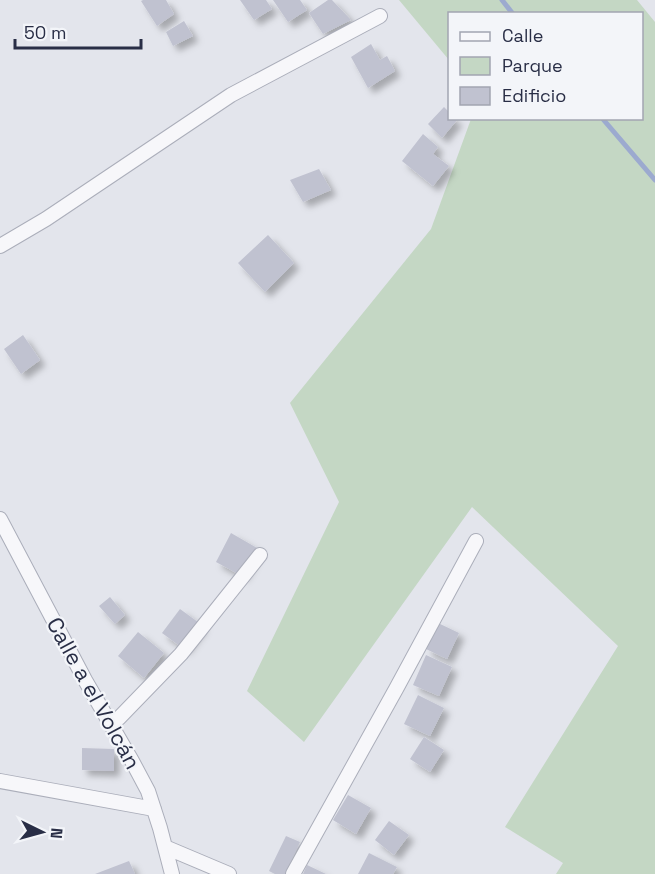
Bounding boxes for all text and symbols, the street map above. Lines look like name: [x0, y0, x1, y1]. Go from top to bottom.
scale bar: [15, 12, 141, 50]
legend: [448, 12, 643, 120]
text: 50 m: [24, 21, 66, 44]
text: Calle: [502, 24, 543, 47]
text: Parque: [502, 54, 563, 77]
text: Edificio: [502, 84, 566, 107]
street label: Calle a el Volcán: [41, 612, 147, 774]
north arrow: [12, 802, 72, 862]
text: N: [46, 827, 67, 840]

